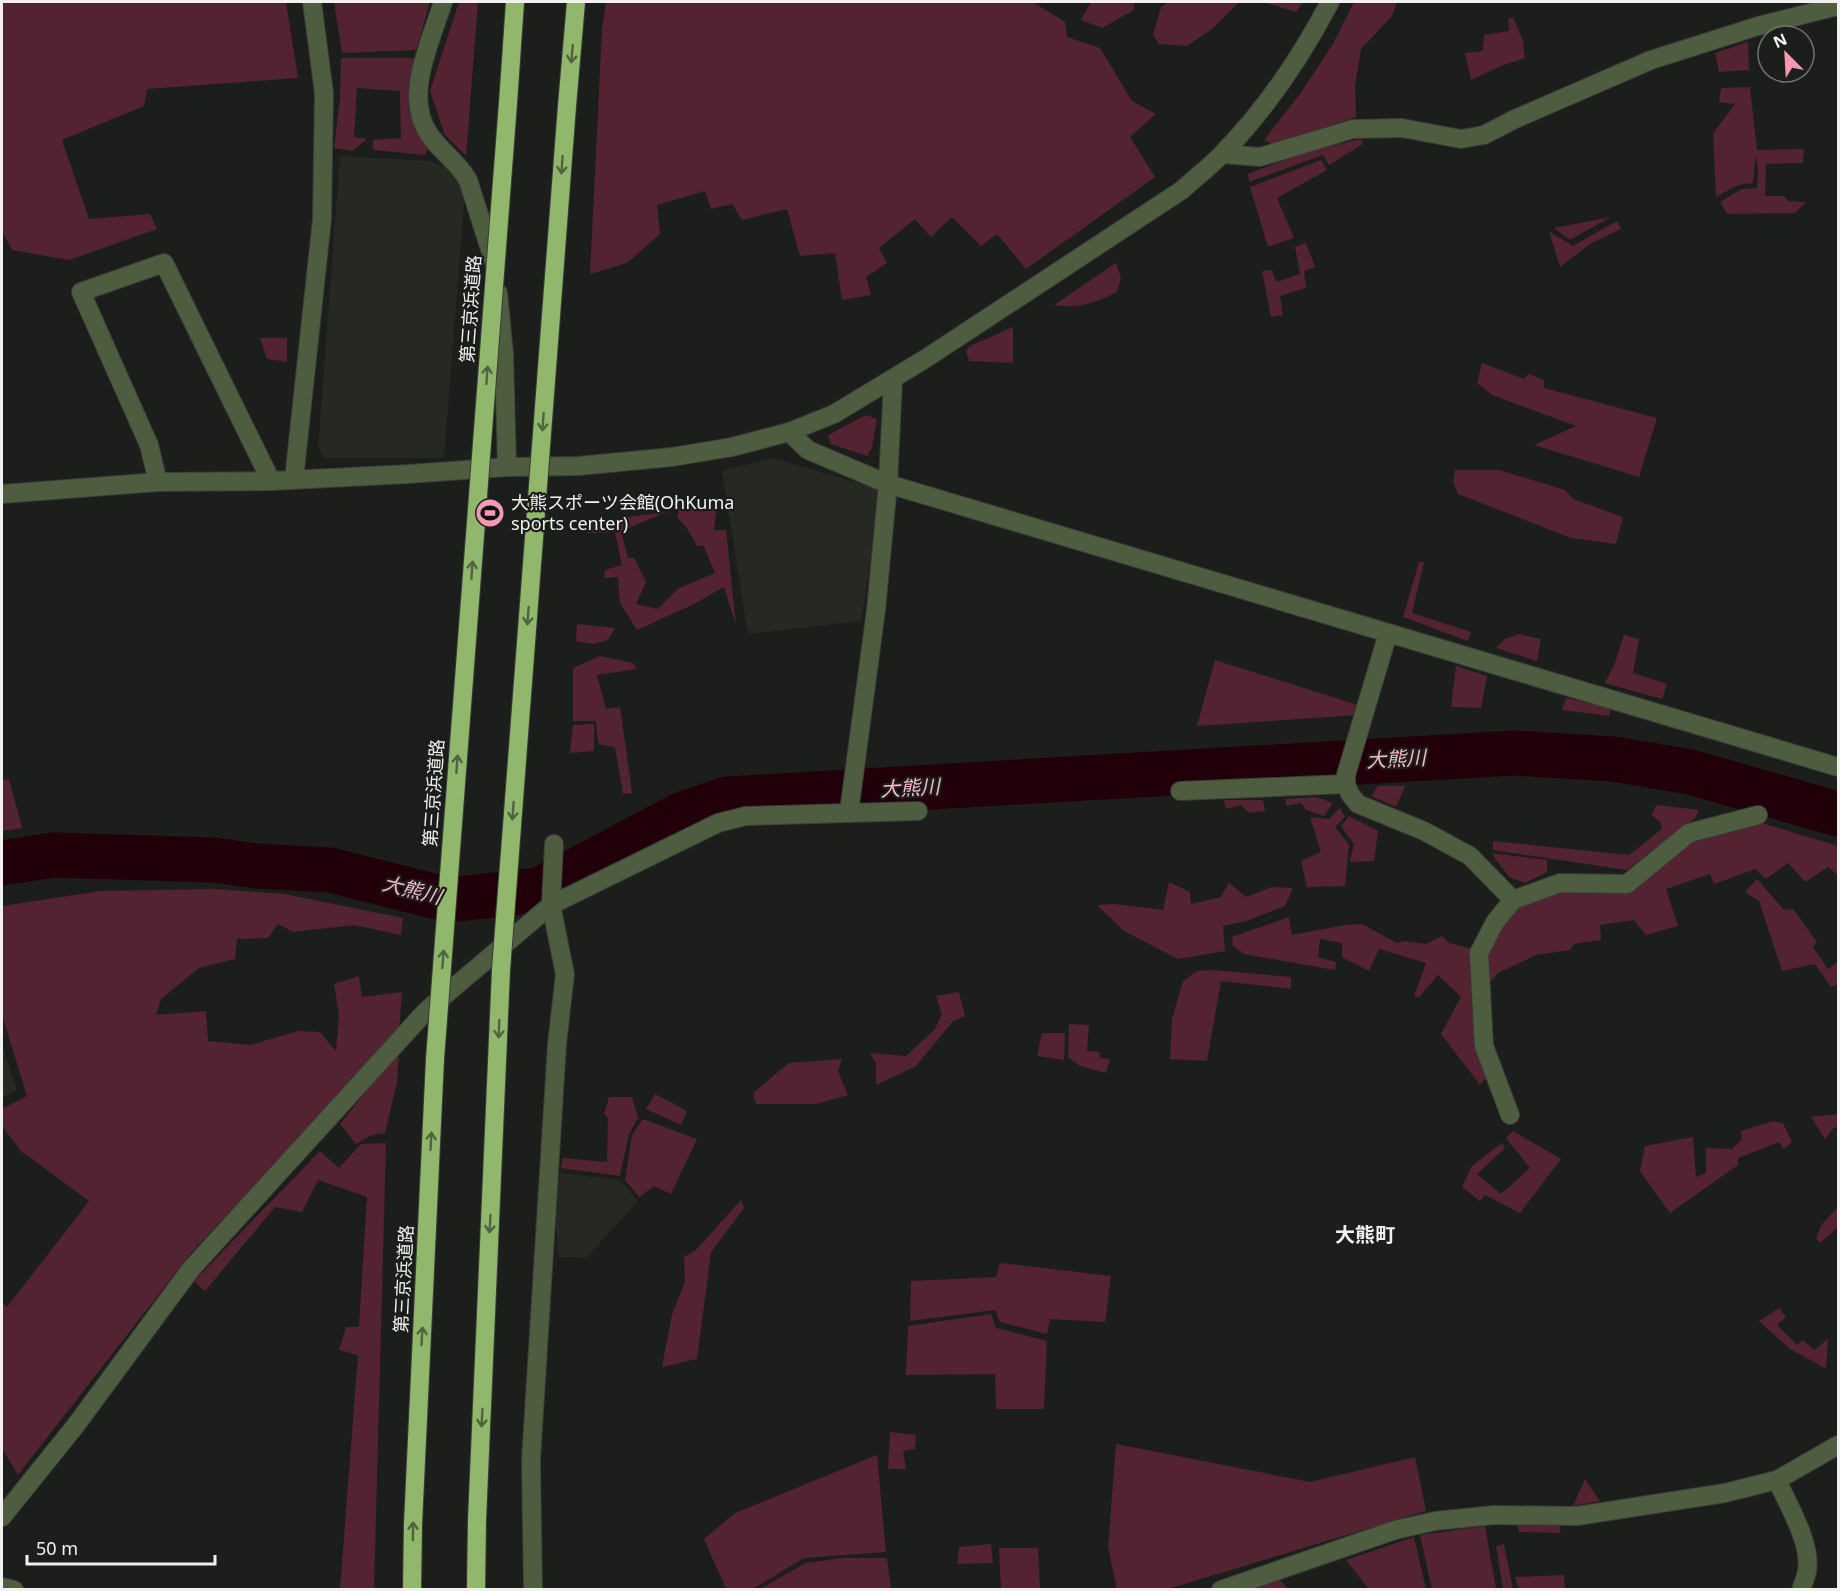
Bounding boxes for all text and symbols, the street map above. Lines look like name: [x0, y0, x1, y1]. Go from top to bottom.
north arrow: [1756, 24, 1816, 84]
text: N: [1769, 28, 1790, 53]
one-way arrow: [566, 43, 577, 63]
one-way arrow: [557, 154, 568, 174]
street label: 第三京浜道路: [454, 254, 486, 364]
one-way arrow: [482, 366, 493, 386]
one-way arrow: [537, 411, 548, 431]
place label: 大熊スポーツ会館(OhKuma sports center): [511, 490, 734, 535]
sports icon: 大熊スポーツ会館(OhKuma sports center): [474, 497, 506, 529]
one-way arrow: [467, 560, 478, 580]
one-way arrow: [522, 606, 533, 626]
street label: 第三京浜道路: [417, 738, 449, 848]
water label: 大熊川: [1365, 743, 1429, 774]
one-way arrow: [452, 755, 463, 775]
water label: 大熊川: [879, 772, 943, 803]
one-way arrow: [507, 800, 518, 820]
water label: 大熊川: [380, 869, 446, 910]
one-way arrow: [437, 949, 448, 969]
one-way arrow: [493, 1018, 504, 1038]
one-way arrow: [426, 1132, 437, 1152]
one-way arrow: [485, 1213, 496, 1233]
district label: 大熊町: [1335, 1221, 1395, 1248]
street label: 第三京浜道路: [388, 1224, 418, 1334]
one-way arrow: [416, 1327, 428, 1347]
one-way arrow: [476, 1408, 487, 1428]
one-way arrow: [407, 1522, 419, 1542]
scale bar: [27, 1528, 214, 1566]
text: 50 m: [36, 1536, 78, 1560]

